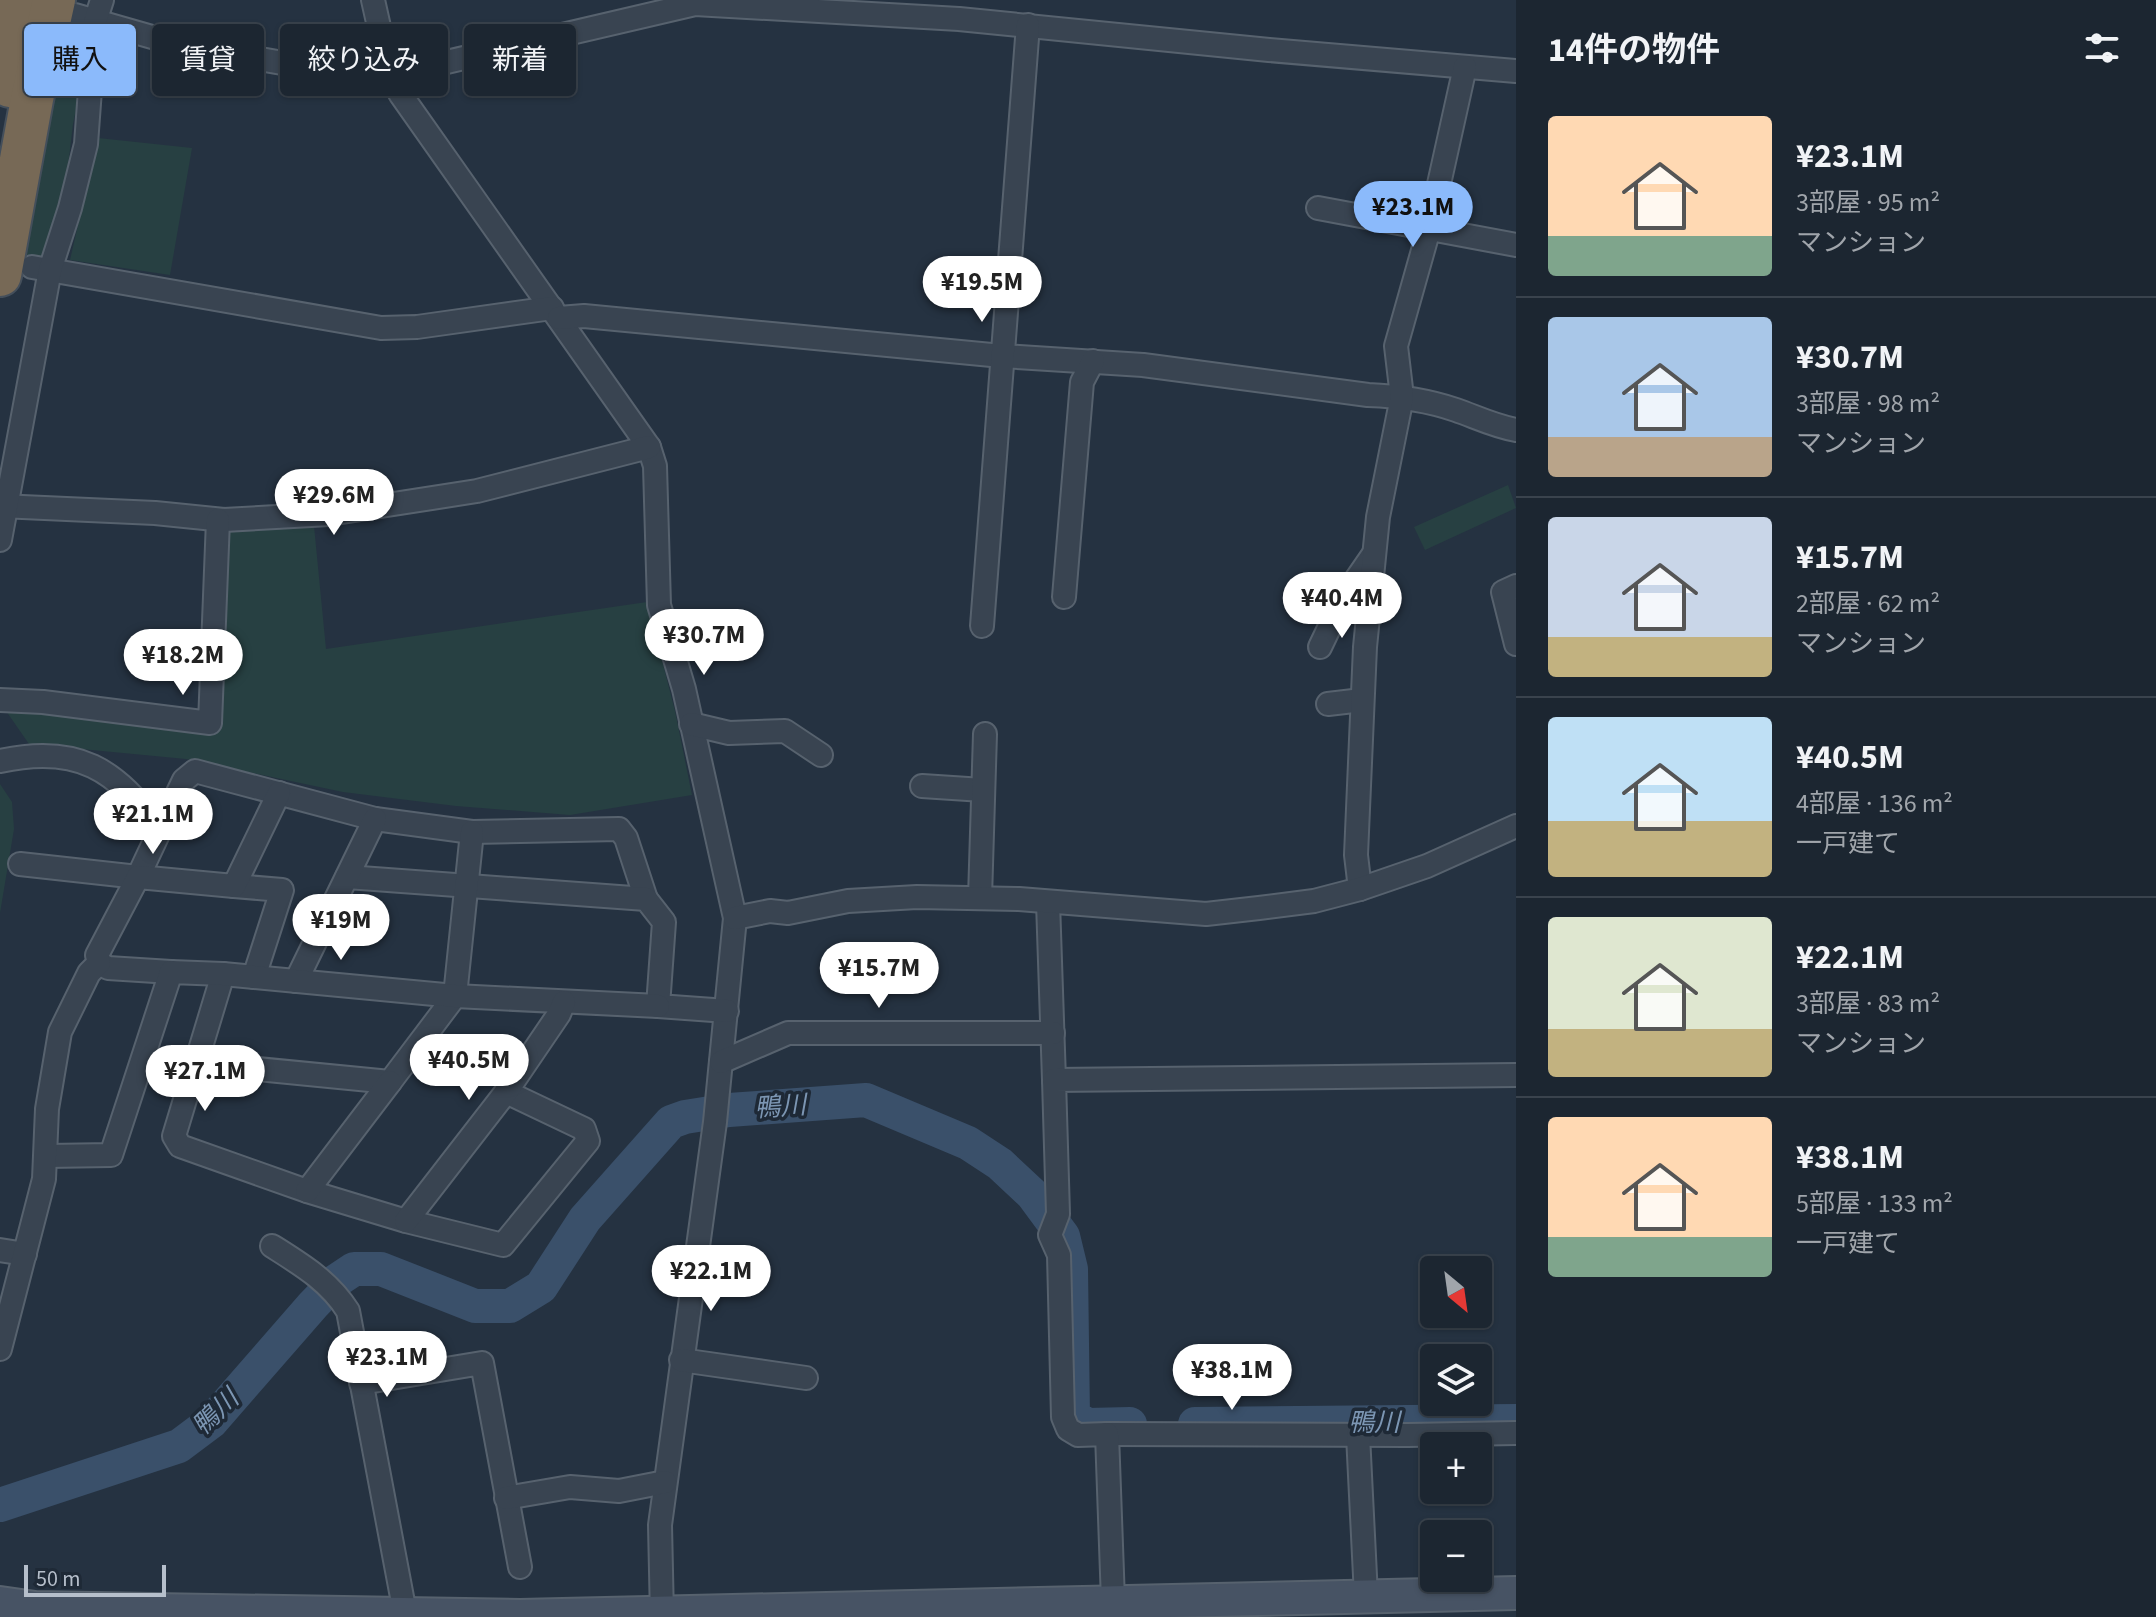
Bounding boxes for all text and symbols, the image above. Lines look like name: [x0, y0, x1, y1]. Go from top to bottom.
chip: 購入: [24, 24, 136, 96]
chip: 賃貸: [152, 24, 264, 96]
chip: 絞り込み: [280, 24, 448, 96]
chip: 新着: [464, 24, 576, 96]
text: 14件の物件: [1548, 26, 1720, 75]
icon: filters: [2080, 26, 2124, 70]
text: ¥23.1M: [1796, 132, 1904, 181]
icon: home: [1612, 148, 1708, 244]
pin: ¥23.1M: [1348, 181, 1478, 249]
text: 3部屋 · 95 m²: [1796, 184, 1940, 221]
text: ¥23.1M: [1372, 188, 1454, 225]
text: マンション: [1796, 224, 1926, 261]
pin: ¥19.5M: [917, 256, 1047, 324]
text: ¥19.5M: [941, 263, 1023, 300]
text: ¥30.7M: [1796, 333, 1904, 382]
icon: home: [1612, 349, 1708, 445]
text: 3部屋 · 98 m²: [1796, 385, 1940, 422]
text: マンション: [1796, 425, 1926, 462]
pin: ¥29.6M: [269, 469, 399, 537]
text: ¥29.6M: [293, 476, 375, 513]
text: ¥15.7M: [1796, 533, 1904, 582]
icon: home: [1612, 549, 1708, 645]
pin: ¥40.4M: [1277, 572, 1407, 640]
text: ¥40.4M: [1301, 579, 1383, 616]
text: 2部屋 · 62 m²: [1796, 585, 1940, 622]
pin: ¥30.7M: [639, 609, 769, 677]
text: ¥30.7M: [663, 616, 745, 653]
text: マンション: [1796, 625, 1926, 662]
pin: ¥18.2M: [118, 629, 248, 697]
text: ¥18.2M: [142, 636, 224, 673]
text: ¥40.5M: [1796, 733, 1904, 782]
icon: home: [1612, 749, 1708, 845]
text: 4部屋 · 136 m²: [1796, 785, 1953, 822]
pin: ¥21.1M: [88, 788, 218, 856]
text: ¥21.1M: [112, 795, 194, 832]
text: 一戸建て: [1796, 825, 1900, 862]
pin: ¥19M: [294, 894, 388, 962]
text: ¥19M: [311, 901, 372, 938]
text: ¥22.1M: [1796, 933, 1904, 982]
pin: ¥15.7M: [814, 942, 944, 1010]
text: ¥15.7M: [838, 949, 920, 986]
icon: home: [1612, 949, 1708, 1045]
text: 3部屋 · 83 m²: [1796, 985, 1940, 1022]
text: マンション: [1796, 1025, 1926, 1062]
pin: ¥40.5M: [404, 1034, 534, 1102]
text: ¥40.5M: [428, 1041, 510, 1078]
pin: ¥27.1M: [140, 1045, 270, 1113]
text: ¥27.1M: [164, 1052, 246, 1089]
water label: 鴨川: [753, 1086, 810, 1127]
text: ¥38.1M: [1796, 1133, 1904, 1182]
icon: home: [1612, 1149, 1708, 1245]
text: 5部屋 · 133 m²: [1796, 1185, 1953, 1222]
text: 一戸建て: [1796, 1225, 1900, 1262]
pin: ¥22.1M: [646, 1245, 776, 1313]
text: ¥22.1M: [670, 1252, 752, 1289]
north arrow: [1420, 1256, 1492, 1328]
map controls: [1420, 1256, 1492, 1592]
pin: ¥23.1M: [322, 1331, 452, 1399]
text: ¥23.1M: [346, 1338, 428, 1375]
pin: ¥38.1M: [1167, 1344, 1297, 1412]
button: layers: [1420, 1344, 1492, 1416]
text: ¥38.1M: [1191, 1351, 1273, 1388]
water label: 鴨川: [184, 1379, 249, 1444]
water label: 鴨川: [1348, 1404, 1403, 1441]
button: +: [1420, 1432, 1492, 1504]
button: −: [1420, 1520, 1492, 1592]
scale bar: [24, 1561, 166, 1597]
text: 50 m: [36, 1563, 81, 1595]

